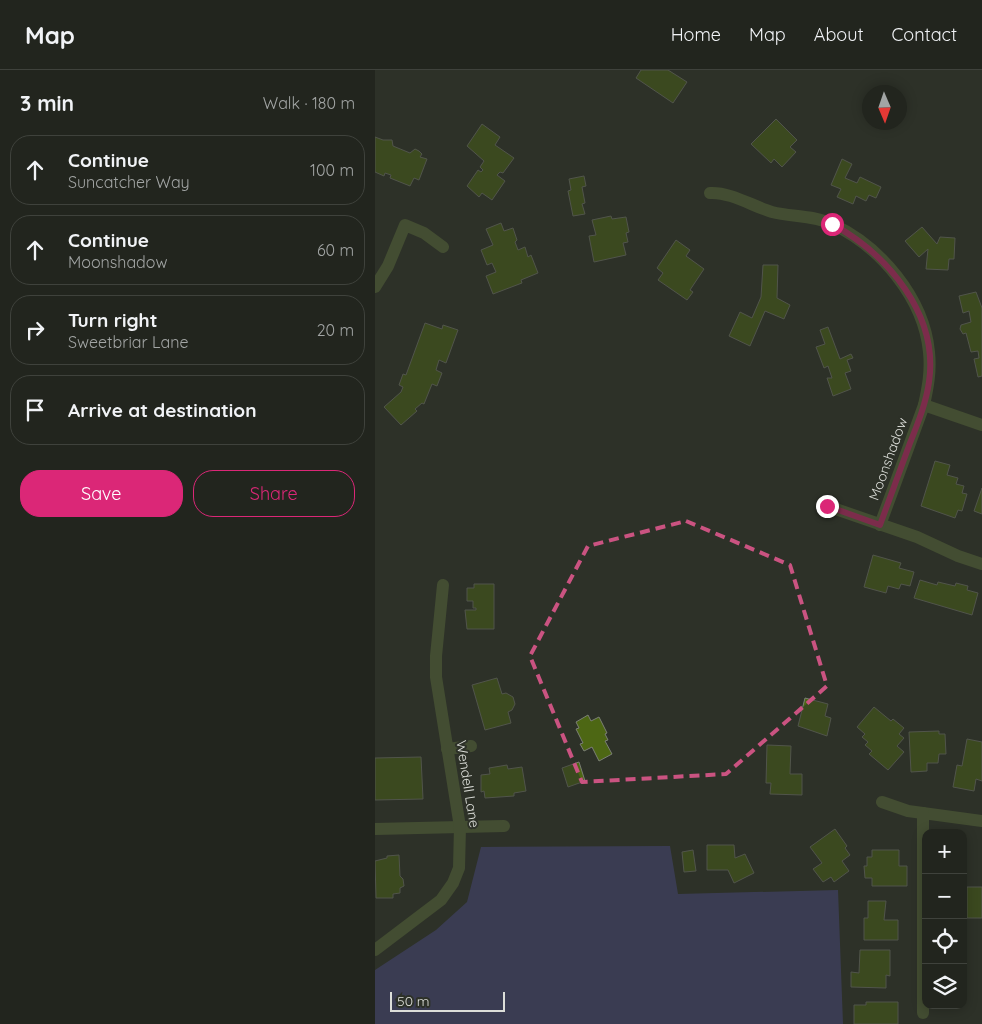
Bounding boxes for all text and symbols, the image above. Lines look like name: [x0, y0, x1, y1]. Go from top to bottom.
text: Map: [25, 20, 75, 50]
text: Home: [671, 23, 721, 46]
text: Map: [749, 23, 786, 46]
text: About: [814, 23, 864, 46]
text: Contact: [892, 23, 957, 46]
north arrow: [862, 85, 907, 130]
text: 3 min: [20, 90, 74, 116]
text: Walk · 180 m: [263, 93, 355, 113]
text: Continue: [68, 148, 149, 172]
icon: ahead: [21, 156, 49, 184]
text: 100 m: [310, 160, 354, 180]
text: Suncatcher Way: [68, 172, 190, 192]
route start: [821, 213, 844, 236]
text: Continue: [68, 228, 149, 252]
icon: ahead: [21, 236, 49, 264]
text: 60 m: [317, 240, 354, 260]
text: Moonshadow: [68, 252, 168, 272]
text: Turn right: [68, 308, 157, 332]
icon: right: [21, 316, 49, 344]
text: 20 m: [317, 320, 354, 340]
text: Sweetbriar Lane: [68, 332, 189, 352]
icon: arrive: [21, 396, 49, 424]
text: Arrive at destination: [68, 398, 257, 422]
street label: Moonshadow: [865, 415, 912, 503]
button: Save: [20, 470, 183, 517]
button: Share: [193, 470, 355, 517]
route end: [816, 495, 839, 518]
street label: Wendell Lane: [452, 739, 484, 829]
map controls: [922, 829, 967, 1009]
button: +: [922, 829, 967, 874]
button: −: [922, 874, 967, 919]
button: locate: [922, 919, 967, 964]
button: layers: [922, 964, 967, 1009]
scale bar: [390, 989, 505, 1012]
text: 50 m: [397, 992, 430, 1010]

